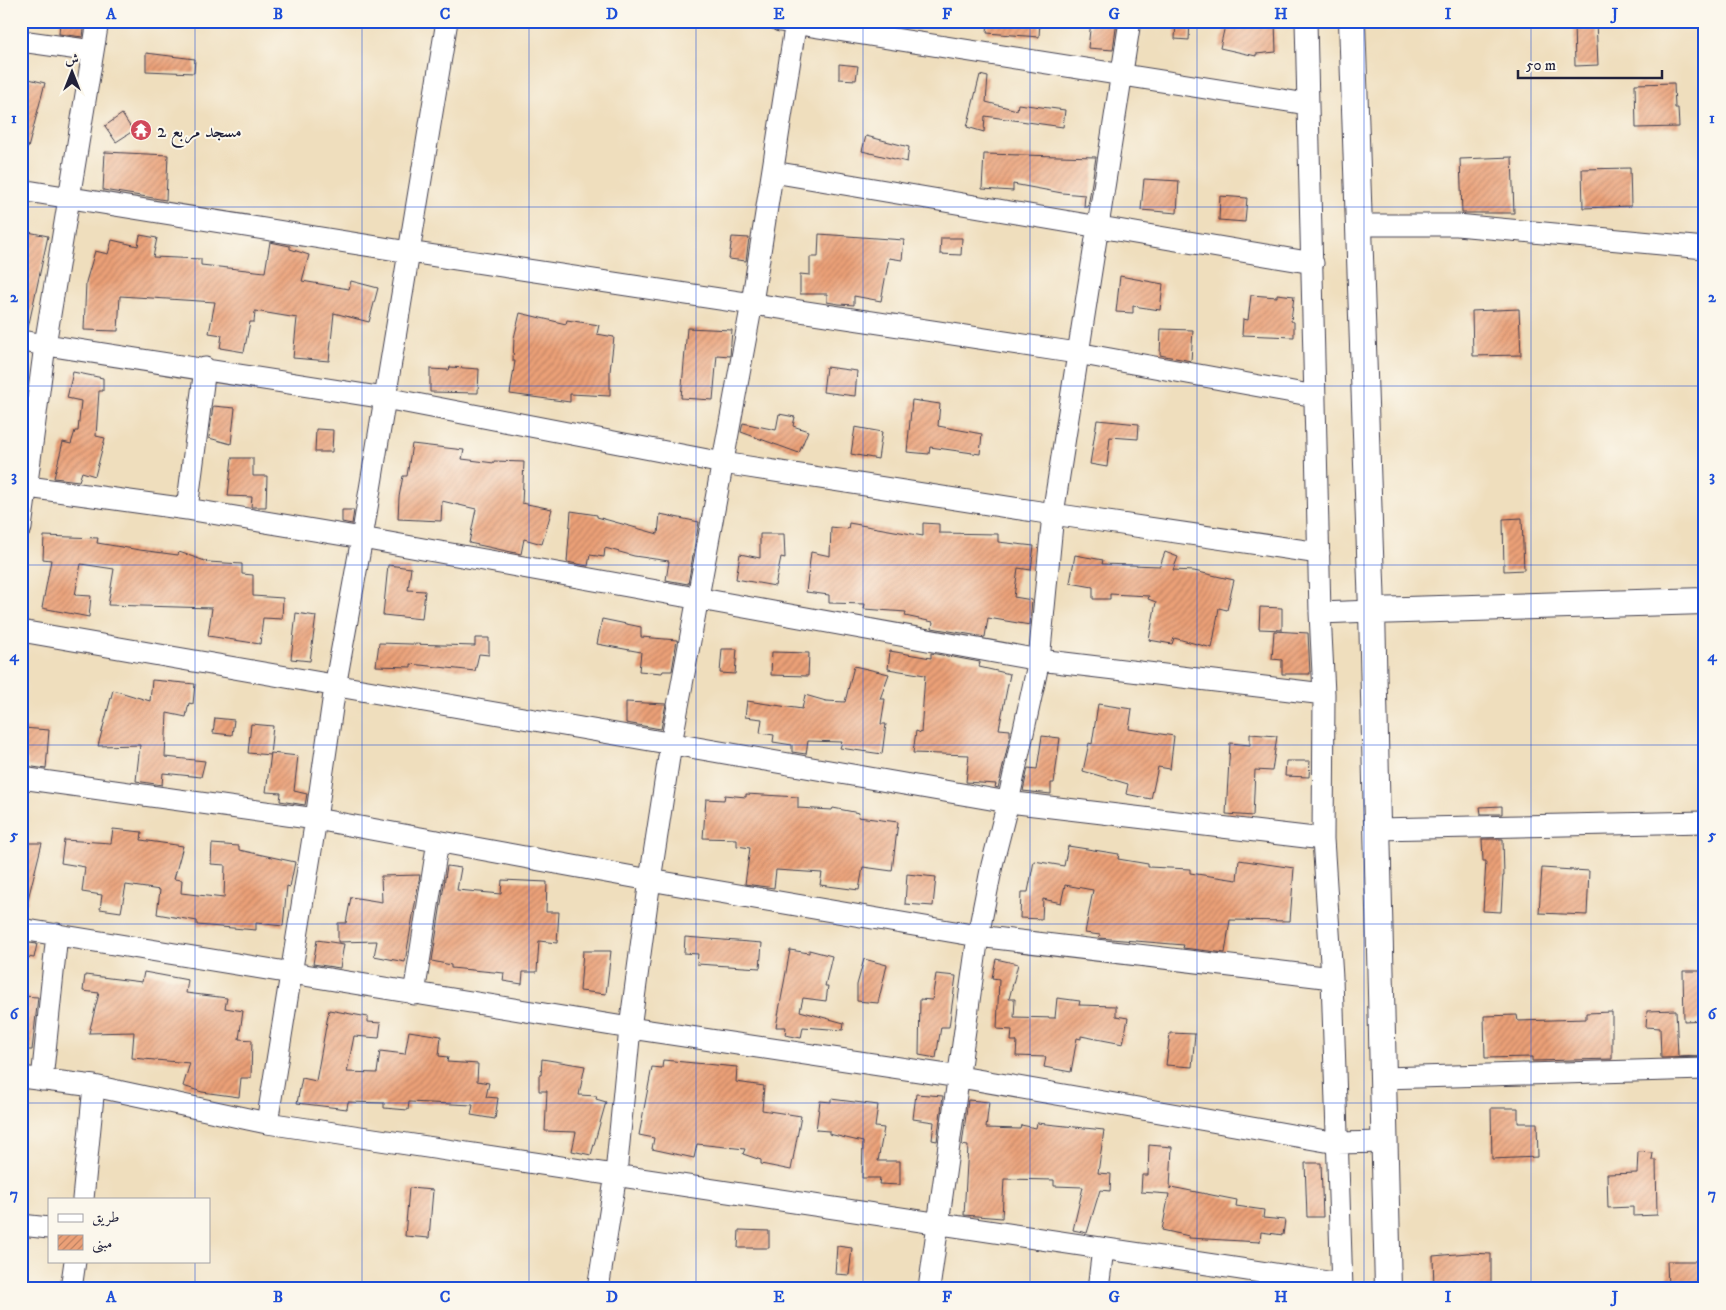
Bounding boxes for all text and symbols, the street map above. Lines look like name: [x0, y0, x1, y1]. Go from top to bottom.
text: A: [105, 4, 117, 24]
text: B: [273, 4, 283, 24]
text: C: [440, 4, 450, 24]
text: D: [606, 4, 618, 24]
text: E: [773, 4, 785, 24]
text: F: [942, 4, 952, 24]
text: G: [1108, 4, 1120, 24]
text: H: [1274, 4, 1288, 24]
text: I: [1445, 4, 1452, 24]
text: J: [1610, 4, 1619, 24]
north arrow: [48, 48, 98, 98]
scale bar: [1518, 48, 1662, 80]
text: ش: [65, 51, 79, 69]
text: 50 m: [1526, 56, 1556, 75]
text: 1: [11, 108, 17, 128]
text: 1: [1709, 108, 1715, 128]
temple icon: مسجد مربع 2: [129, 118, 153, 142]
place label: مسجد مربع 2: [157, 120, 242, 148]
text: 2: [10, 287, 19, 307]
text: 2: [1708, 287, 1717, 307]
text: 3: [11, 466, 17, 486]
text: 3: [1709, 466, 1715, 486]
text: 4: [8, 646, 19, 666]
text: 4: [1706, 646, 1717, 666]
text: 5: [9, 825, 18, 845]
text: 5: [1707, 825, 1716, 845]
text: 6: [10, 1004, 20, 1024]
text: 6: [1708, 1004, 1718, 1024]
text: 7: [10, 1184, 18, 1204]
text: 7: [1708, 1184, 1716, 1204]
legend: [48, 1198, 210, 1262]
text: طريق: [92, 1208, 119, 1227]
text: مبنى: [92, 1234, 112, 1254]
text: A: [105, 1287, 117, 1307]
text: B: [273, 1287, 283, 1307]
text: C: [440, 1287, 450, 1307]
text: D: [606, 1287, 618, 1307]
text: E: [773, 1287, 785, 1307]
text: F: [942, 1287, 952, 1307]
text: G: [1108, 1287, 1120, 1307]
text: H: [1274, 1287, 1288, 1307]
text: I: [1445, 1287, 1452, 1307]
text: J: [1610, 1287, 1619, 1307]

